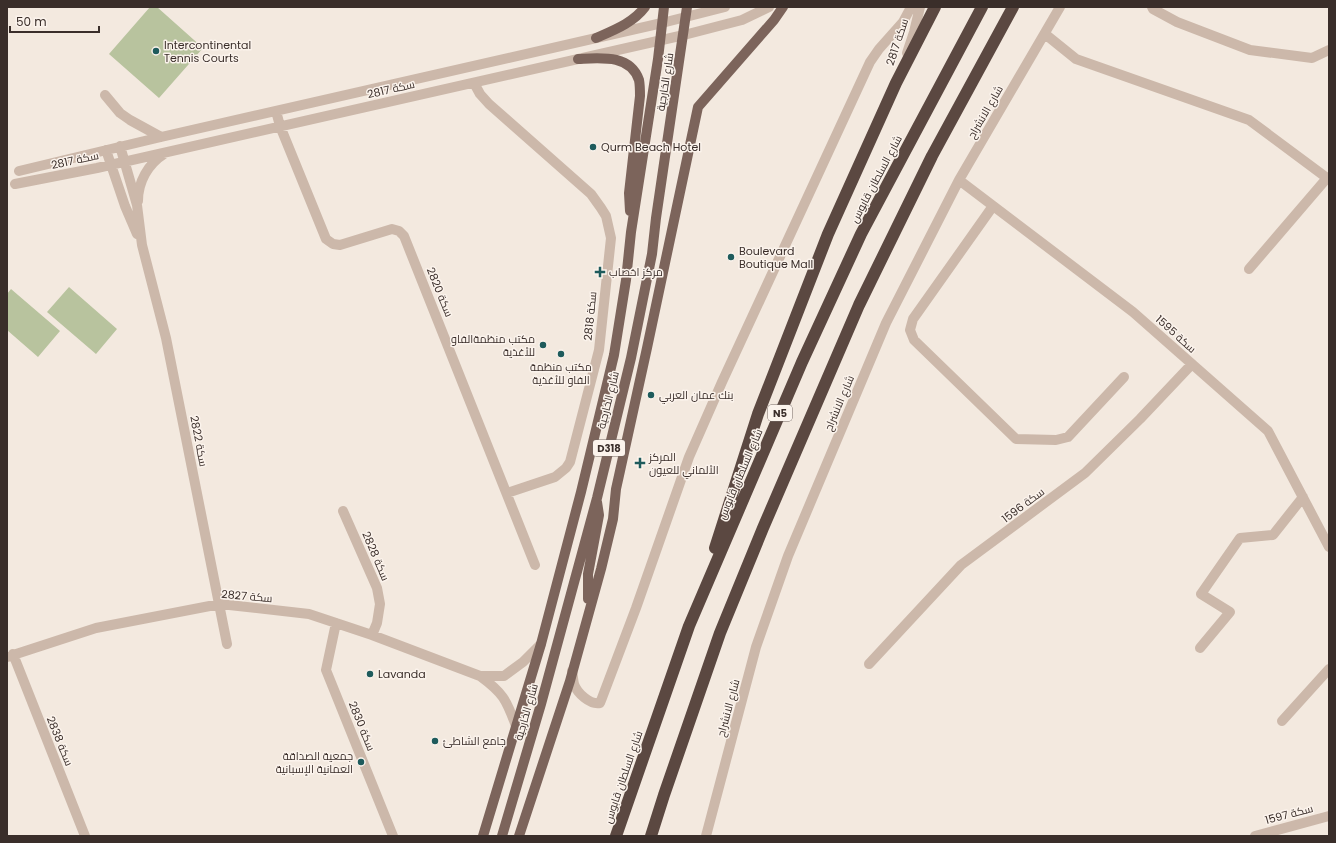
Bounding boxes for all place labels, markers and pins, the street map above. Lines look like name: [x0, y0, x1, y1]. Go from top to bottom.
place label: Intercontinental Tennis Courts: [164, 37, 251, 66]
marker: Intercontinental Tennis Courts: [151, 46, 161, 56]
place label: Qurm Beach Hotel: [601, 139, 701, 155]
marker: Qurm Beach Hotel: [588, 142, 598, 152]
place label: Boulevard Boutique Mall: [739, 243, 813, 272]
marker: Boulevard Boutique Mall: [726, 252, 736, 262]
place label: مركز اخصاب: [609, 264, 663, 280]
marker: مركز اخصاب: [594, 266, 606, 278]
place label: مكتب منظمةالفاو للأغذية: [451, 331, 535, 360]
marker: مكتب منظمةالفاو للأغذية: [538, 340, 548, 350]
marker: مكتب منظمة الفاو للأغذية: [556, 349, 566, 359]
place label: مكتب منظمة الفاو للأغذية: [530, 359, 592, 388]
place label: بنك عمان العربي: [659, 387, 734, 404]
marker: بنك عمان العربي: [646, 390, 656, 400]
place label: المركز الألماني للعيون: [648, 449, 719, 479]
marker: المركز الألماني للعيون: [634, 457, 646, 469]
place label: Lavanda: [378, 666, 426, 682]
marker: Lavanda: [365, 669, 375, 679]
place label: جامع الشاطئ: [443, 733, 506, 749]
marker: جامع الشاطئ: [430, 736, 440, 746]
place label: جمعية الصداقة العمانية الإسبانية: [276, 748, 353, 777]
marker: جمعية الصداقة العمانية الإسبانية: [356, 757, 366, 767]

